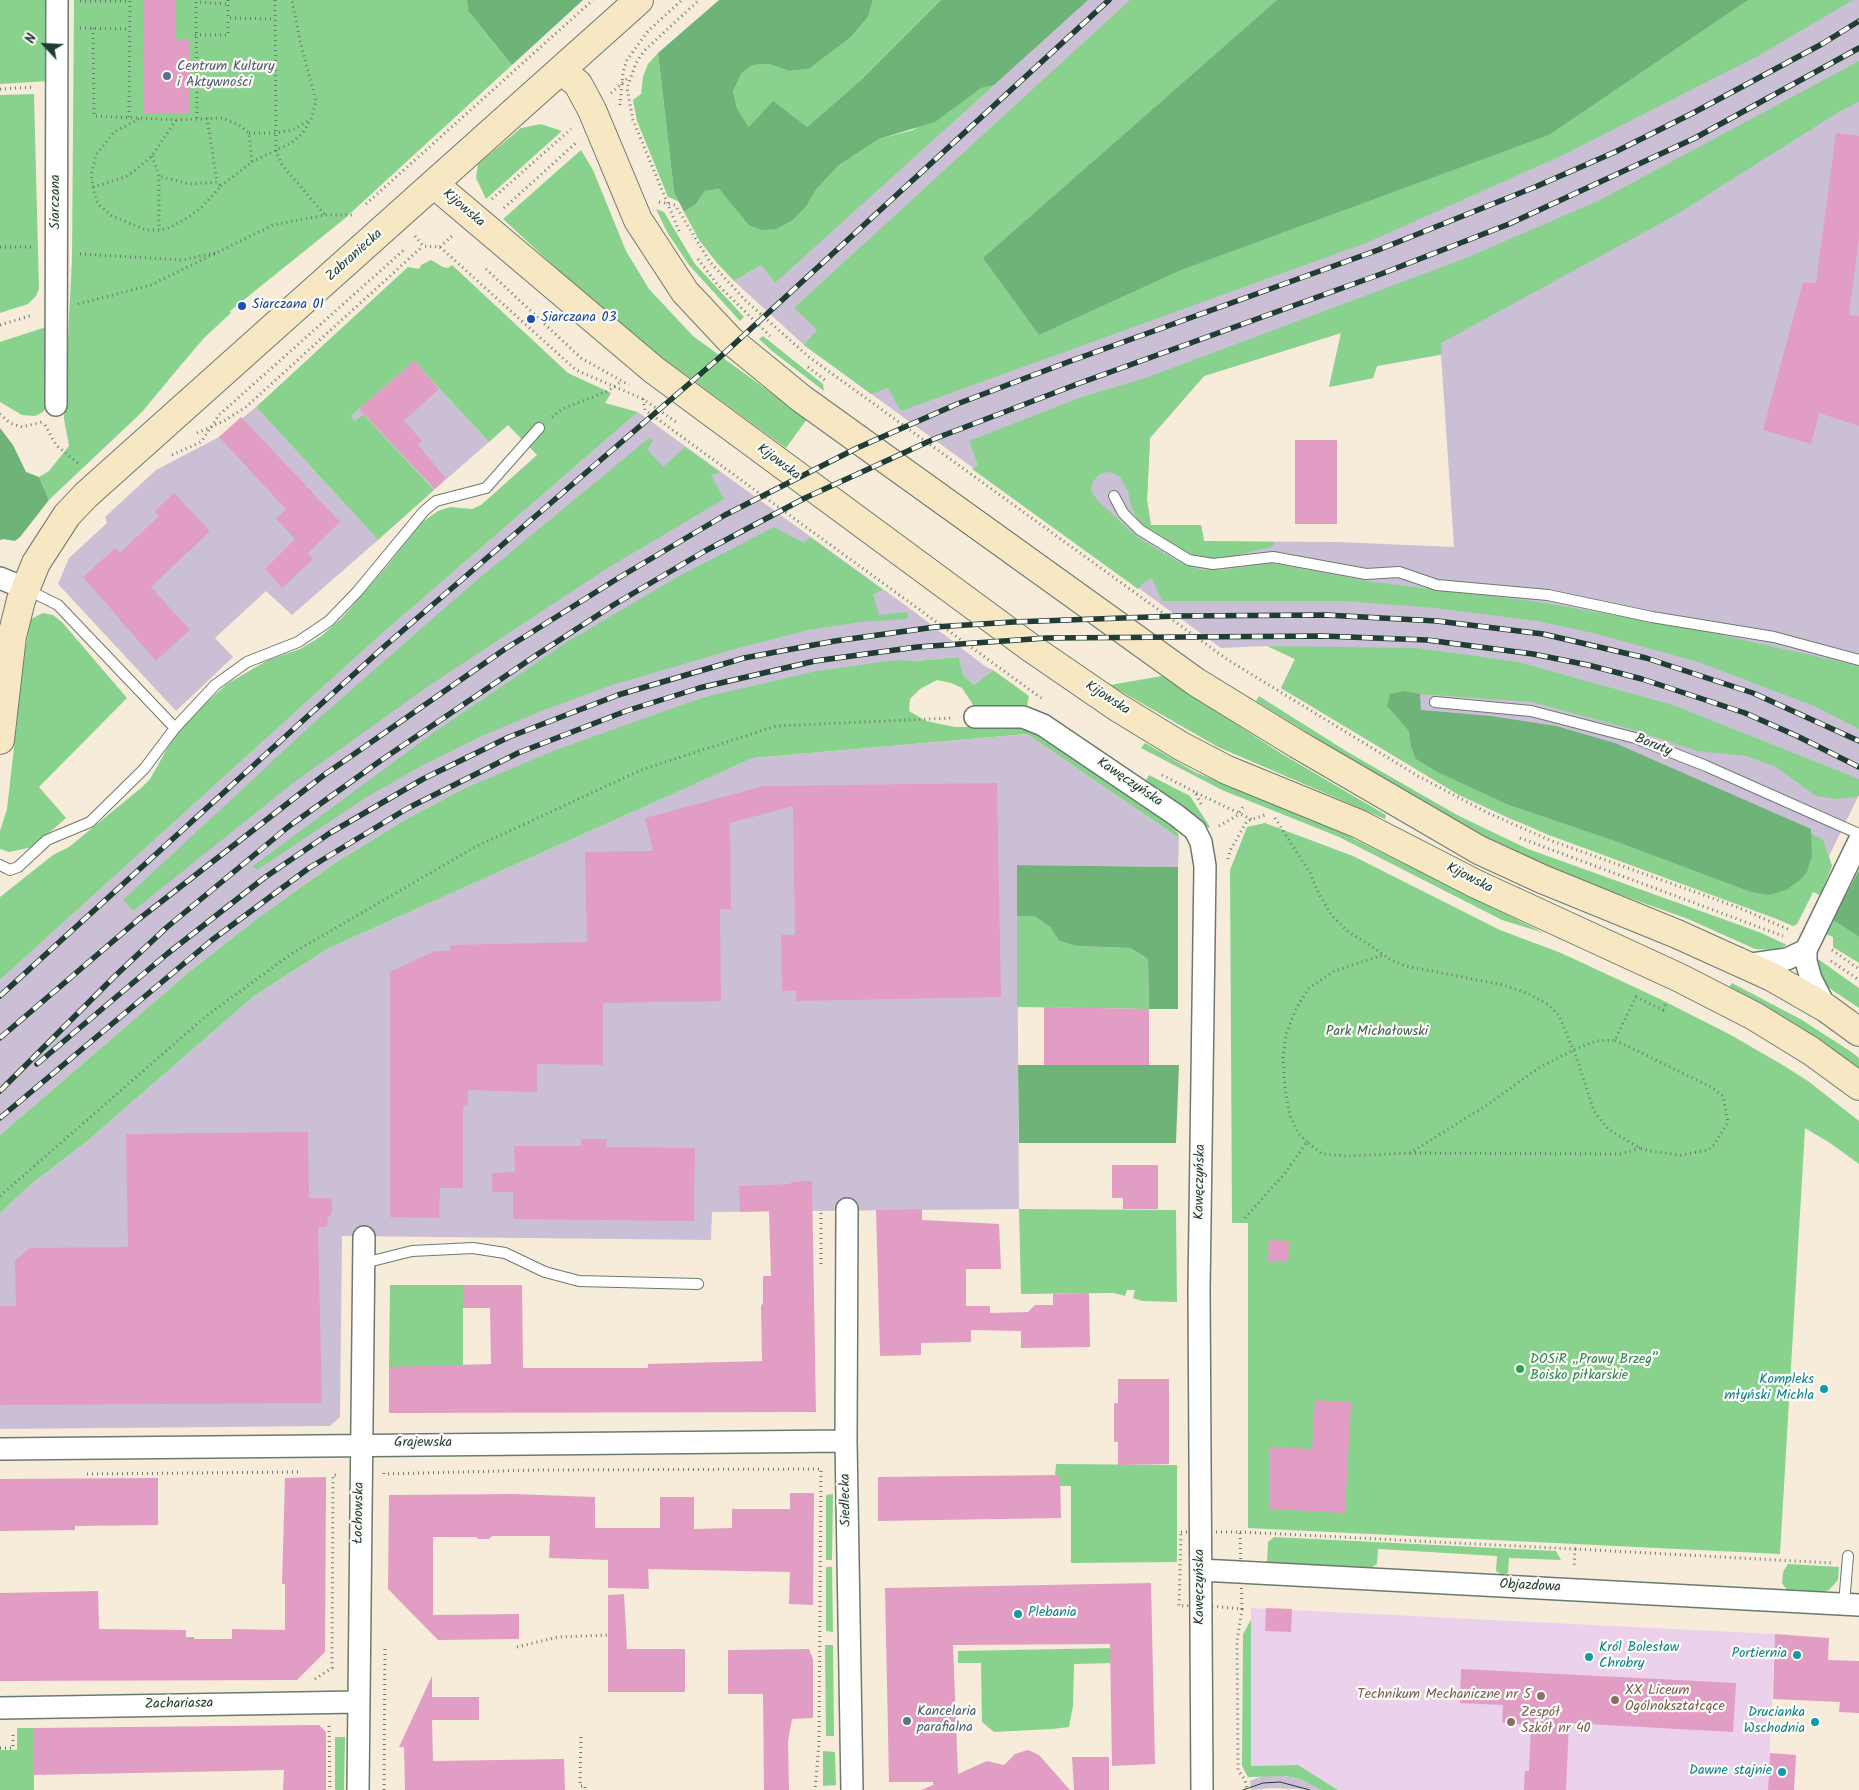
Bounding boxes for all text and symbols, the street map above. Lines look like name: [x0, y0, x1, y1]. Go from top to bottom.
north arrow: [20, 20, 70, 70]
text: N: [20, 30, 43, 47]
place label: Centrum Kultury i Aktywności: [177, 60, 274, 92]
marker: Centrum Kultury i Aktywności: [161, 70, 173, 82]
street label: Siarczana: [49, 175, 65, 229]
street label: Kijowska: [439, 186, 487, 232]
street label: Zabraniecka: [323, 226, 387, 286]
place label: Siarczana 01: [252, 298, 324, 314]
marker: Siarczana 01: [236, 300, 248, 312]
place label: Siarczana 03: [541, 311, 617, 327]
marker: Siarczana 03: [525, 313, 537, 325]
street label: Kijowska: [753, 441, 803, 485]
street label: Kijowska: [1081, 678, 1133, 720]
street label: Boruty: [1632, 731, 1674, 761]
street label: Kawęczyńska: [1093, 755, 1165, 811]
street label: Kijowska: [1443, 860, 1495, 898]
park label: Park Michałowski: [1326, 1025, 1428, 1041]
street label: Kawęczyńska: [1192, 1144, 1210, 1220]
place label: DOSiR „Prawy Brzeg” Boisko piłkarskie: [1530, 1353, 1659, 1385]
marker: DOSiR „Prawy Brzeg” Boisko piłkarskie: [1514, 1363, 1526, 1375]
place label: Kompleks młyński Michla: [1724, 1373, 1814, 1405]
marker: Kompleks młyński Michla: [1818, 1383, 1830, 1395]
street label: Grajewska: [394, 1436, 452, 1452]
street label: Siedlecka: [838, 1473, 856, 1527]
street label: Łochowska: [351, 1482, 369, 1544]
street label: Kawęczyńska: [1193, 1549, 1209, 1625]
street label: Objazdowa: [1499, 1577, 1561, 1597]
place label: Plebania: [1028, 1606, 1077, 1622]
marker: Plebania: [1012, 1608, 1024, 1620]
place label: Król Bolesław Chrobry: [1599, 1641, 1679, 1674]
place label: Portiernia: [1731, 1647, 1787, 1663]
marker: Portiernia: [1791, 1649, 1803, 1661]
marker: Król Bolesław Chrobry: [1583, 1651, 1595, 1663]
place label: XX Liceum Ogólnokształcące: [1625, 1684, 1725, 1716]
place label: Technikum Mechaniczne nr 5: [1357, 1688, 1531, 1704]
marker: Technikum Mechaniczne nr 5: [1535, 1690, 1547, 1702]
marker: XX Liceum Ogólnokształcące: [1609, 1694, 1621, 1706]
street label: Zachariasza: [144, 1696, 214, 1714]
place label: Kancelaria parafialna: [917, 1705, 976, 1738]
place label: Zespół Szkół nr 40: [1521, 1706, 1591, 1738]
place label: Drucianka Wschodnia: [1744, 1706, 1805, 1738]
marker: Kancelaria parafialna: [901, 1715, 913, 1727]
marker: Zespół Szkół nr 40: [1505, 1716, 1517, 1728]
marker: Drucianka Wschodnia: [1809, 1716, 1821, 1728]
place label: Dawne stajnie: [1689, 1764, 1772, 1780]
marker: Dawne stajnie: [1776, 1766, 1788, 1778]

